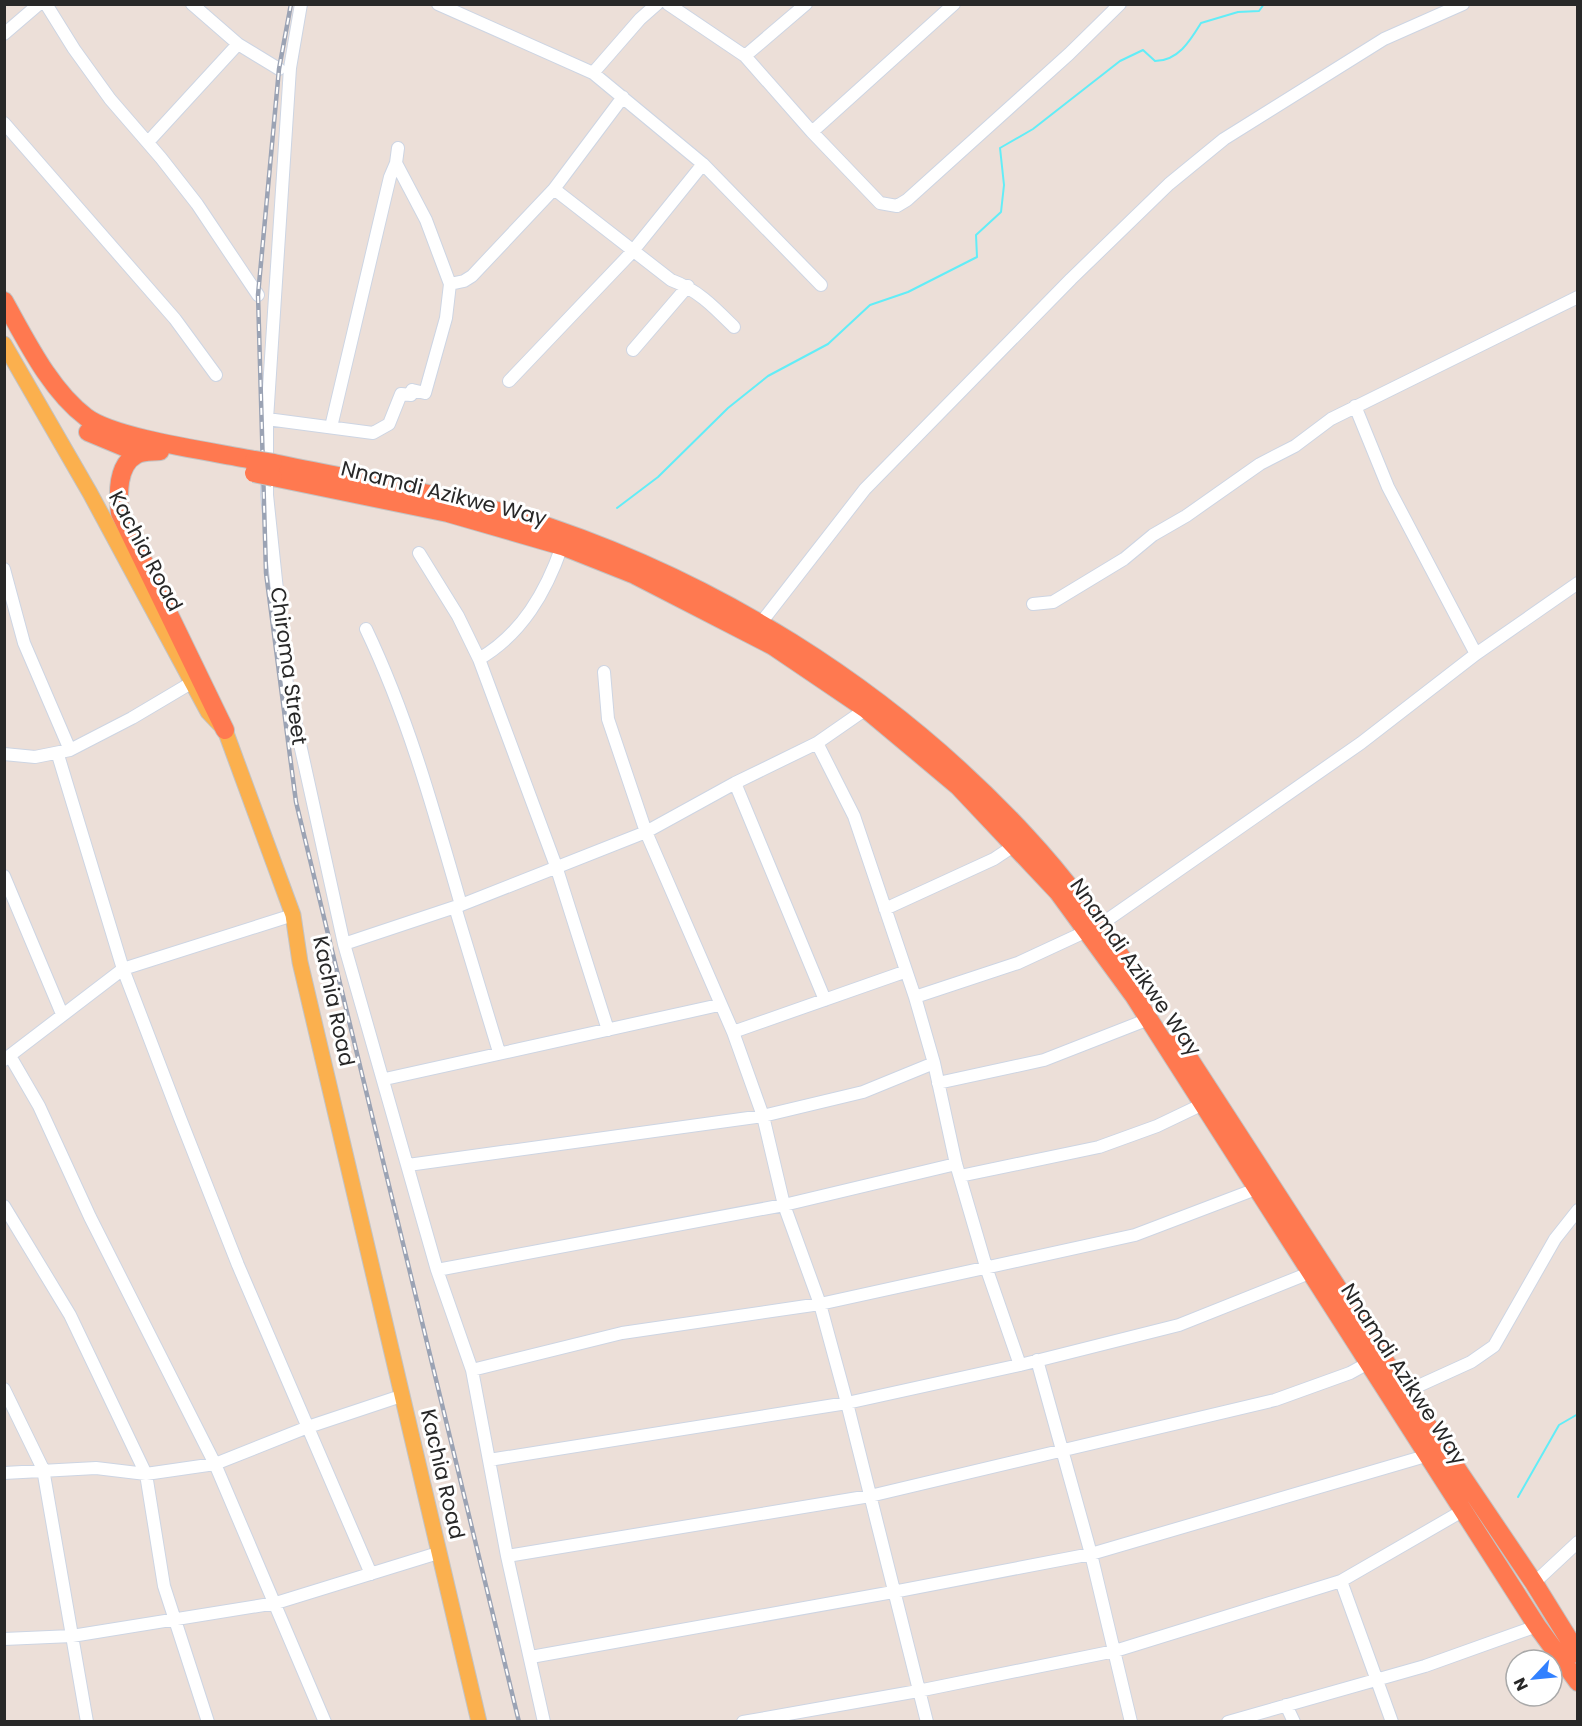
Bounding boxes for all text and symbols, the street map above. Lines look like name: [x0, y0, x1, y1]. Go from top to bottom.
street label: Nnamdi Azikwe Way: [338, 453, 550, 533]
street label: Kachia Road: [102, 486, 190, 616]
street label: Chiroma Street: [264, 585, 314, 747]
street label: Nnamdi Azikwe Way: [1064, 872, 1209, 1062]
street label: Kachia Road: [306, 933, 362, 1069]
street label: Nnamdi Azikwe Way: [1334, 1278, 1474, 1471]
street label: Kachia Road: [414, 1406, 472, 1542]
north arrow: [1504, 1648, 1564, 1708]
text: N: [1508, 1674, 1534, 1695]

